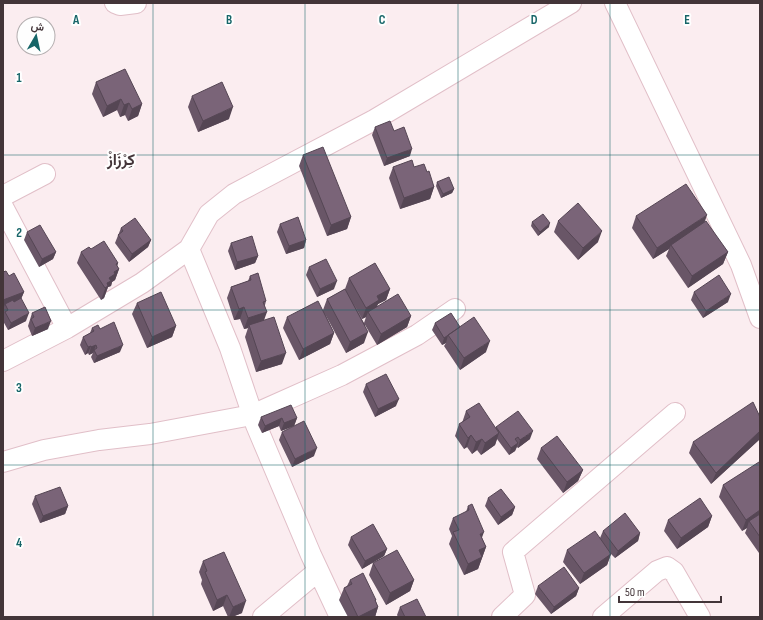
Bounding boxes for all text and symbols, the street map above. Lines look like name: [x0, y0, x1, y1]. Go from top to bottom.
text: A: [72, 12, 80, 28]
text: B: [226, 12, 232, 28]
text: C: [379, 12, 386, 28]
text: D: [531, 12, 538, 28]
text: E: [684, 12, 690, 28]
north arrow: [16, 16, 56, 56]
text: ش: [30, 19, 45, 34]
text: 1: [16, 70, 22, 86]
district label: كِرْزَازْ: [106, 151, 135, 170]
text: 2: [16, 225, 22, 241]
text: 3: [16, 380, 22, 396]
text: 4: [16, 535, 22, 551]
scale bar: [619, 578, 721, 604]
text: 50 m: [625, 585, 645, 600]

